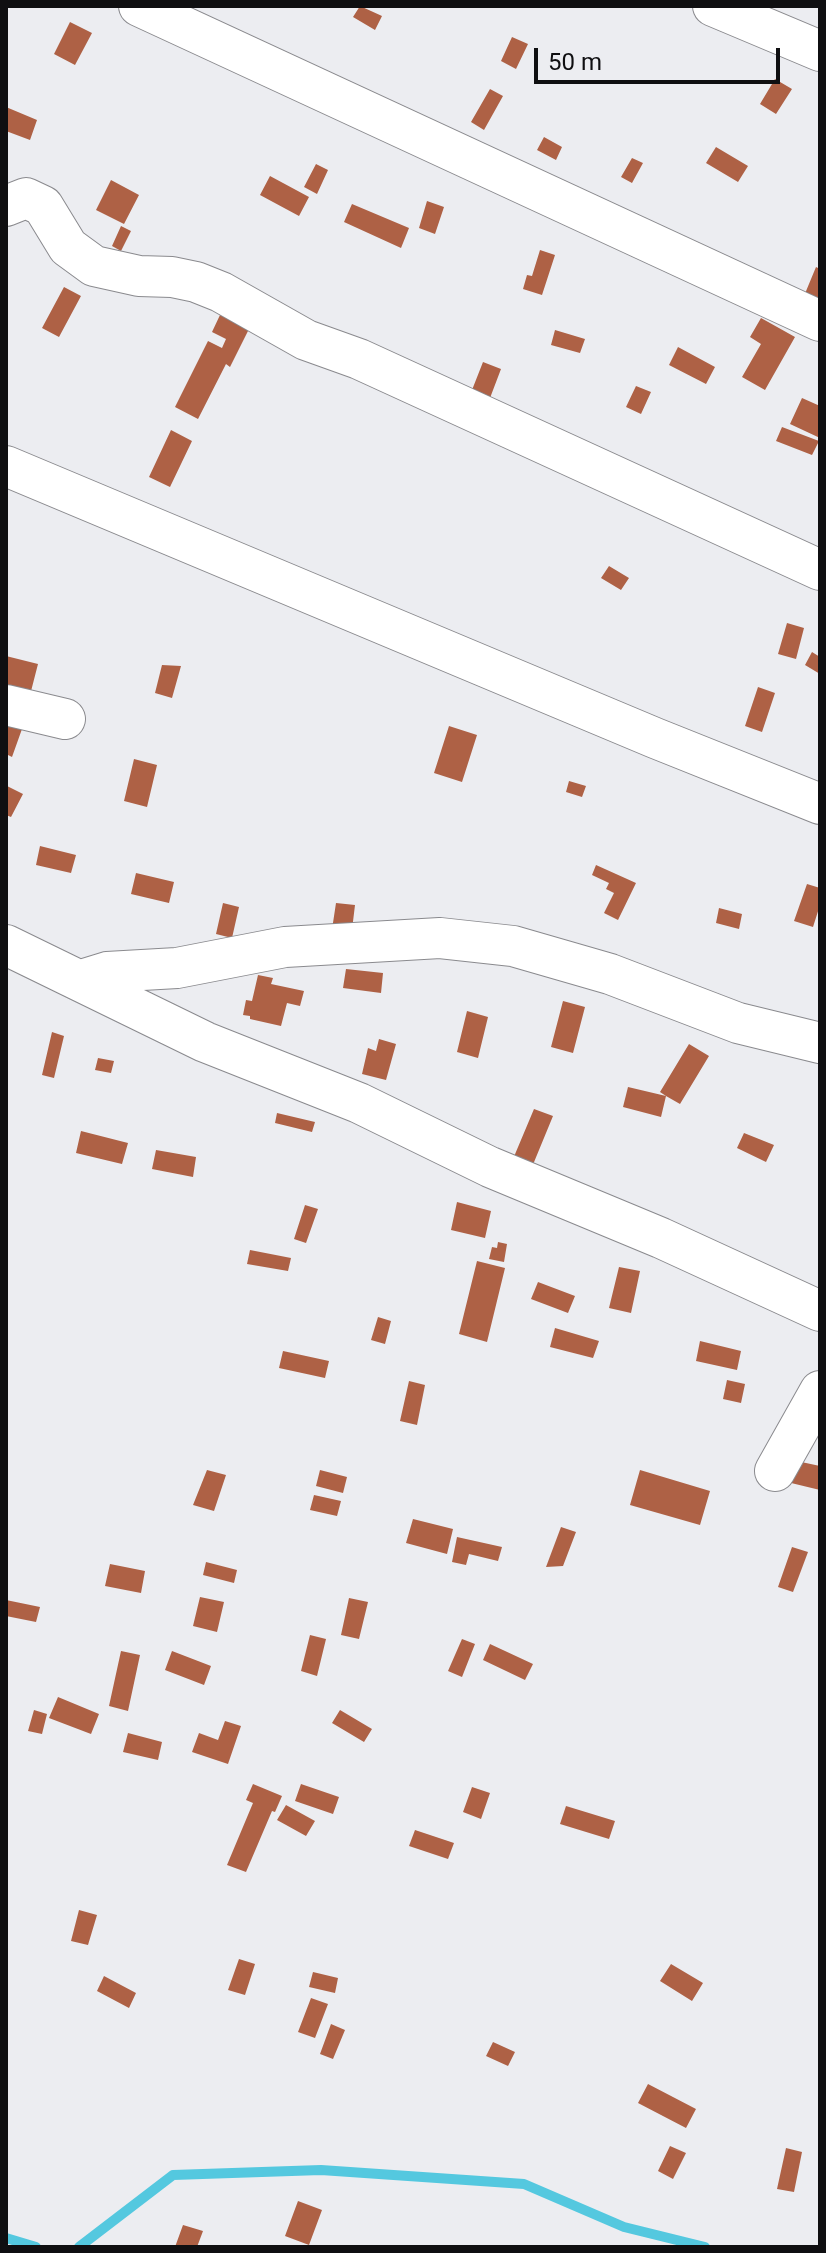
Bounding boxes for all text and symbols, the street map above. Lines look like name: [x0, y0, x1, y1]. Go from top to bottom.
scale bar: [538, 32, 784, 82]
text: 50 m: [548, 48, 602, 76]

